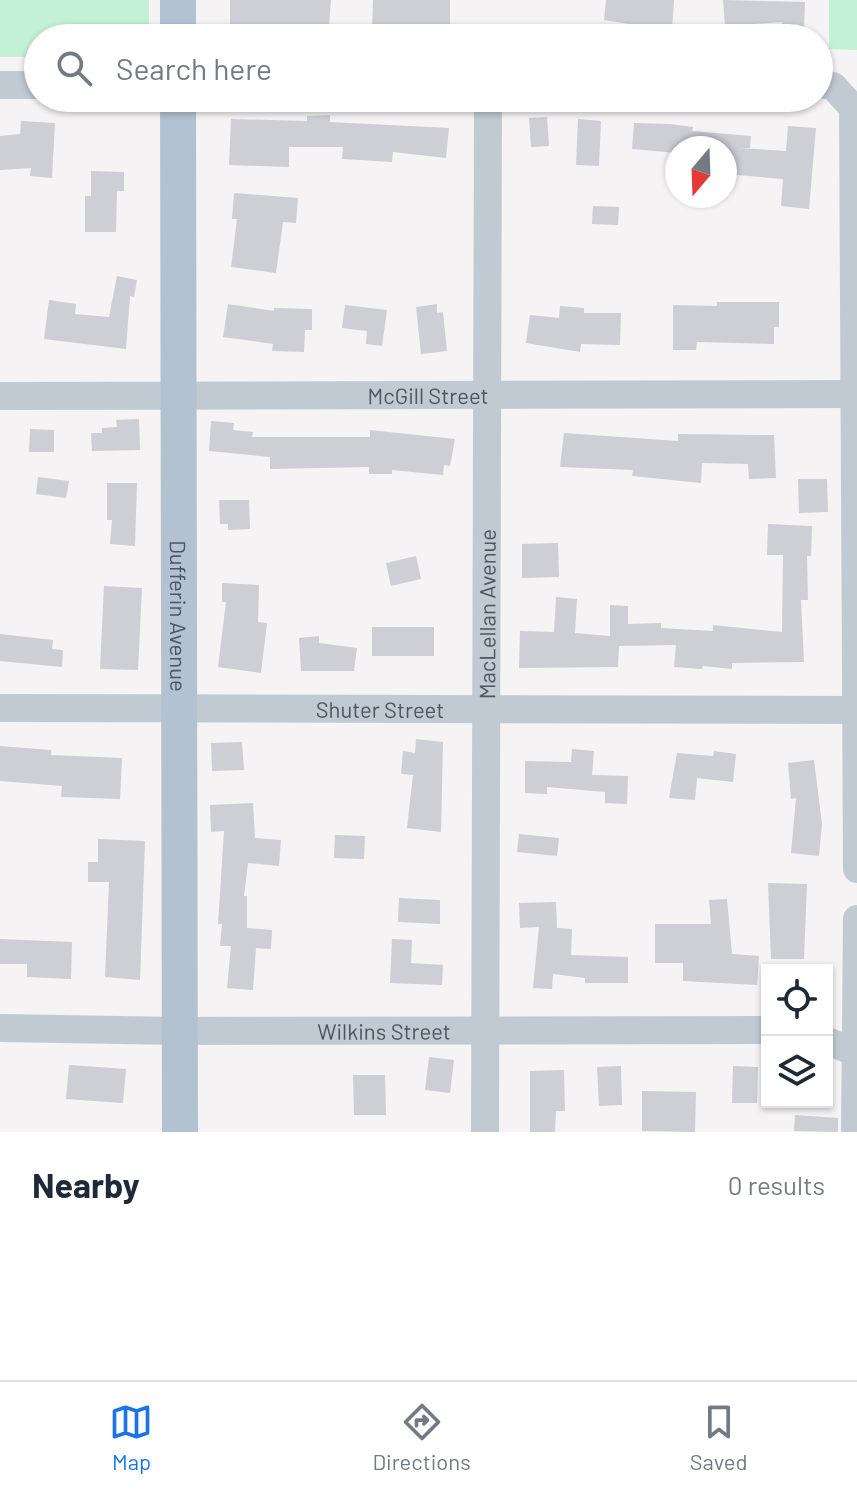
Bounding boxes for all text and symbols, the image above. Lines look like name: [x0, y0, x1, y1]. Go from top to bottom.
search box: [24, 24, 833, 112]
icon: search: [52, 46, 96, 90]
text: Search here: [116, 50, 272, 86]
north arrow: [665, 136, 737, 208]
street label: McGill Street: [367, 382, 489, 408]
street label: MacLellan Avenue: [473, 529, 500, 699]
street label: Dufferin Avenue: [166, 540, 192, 692]
street label: Shuter Street: [316, 696, 444, 722]
map controls: [761, 964, 833, 1108]
button: locate: [761, 964, 833, 1036]
street label: Wilkins Street: [317, 1018, 451, 1044]
button: layers: [761, 1036, 833, 1108]
text: Nearby: [32, 1164, 140, 1205]
text: 0 results: [728, 1169, 825, 1200]
tab: Map: [109, 1400, 153, 1474]
tab: Directions: [372, 1400, 471, 1474]
tab: Saved: [690, 1400, 747, 1474]

